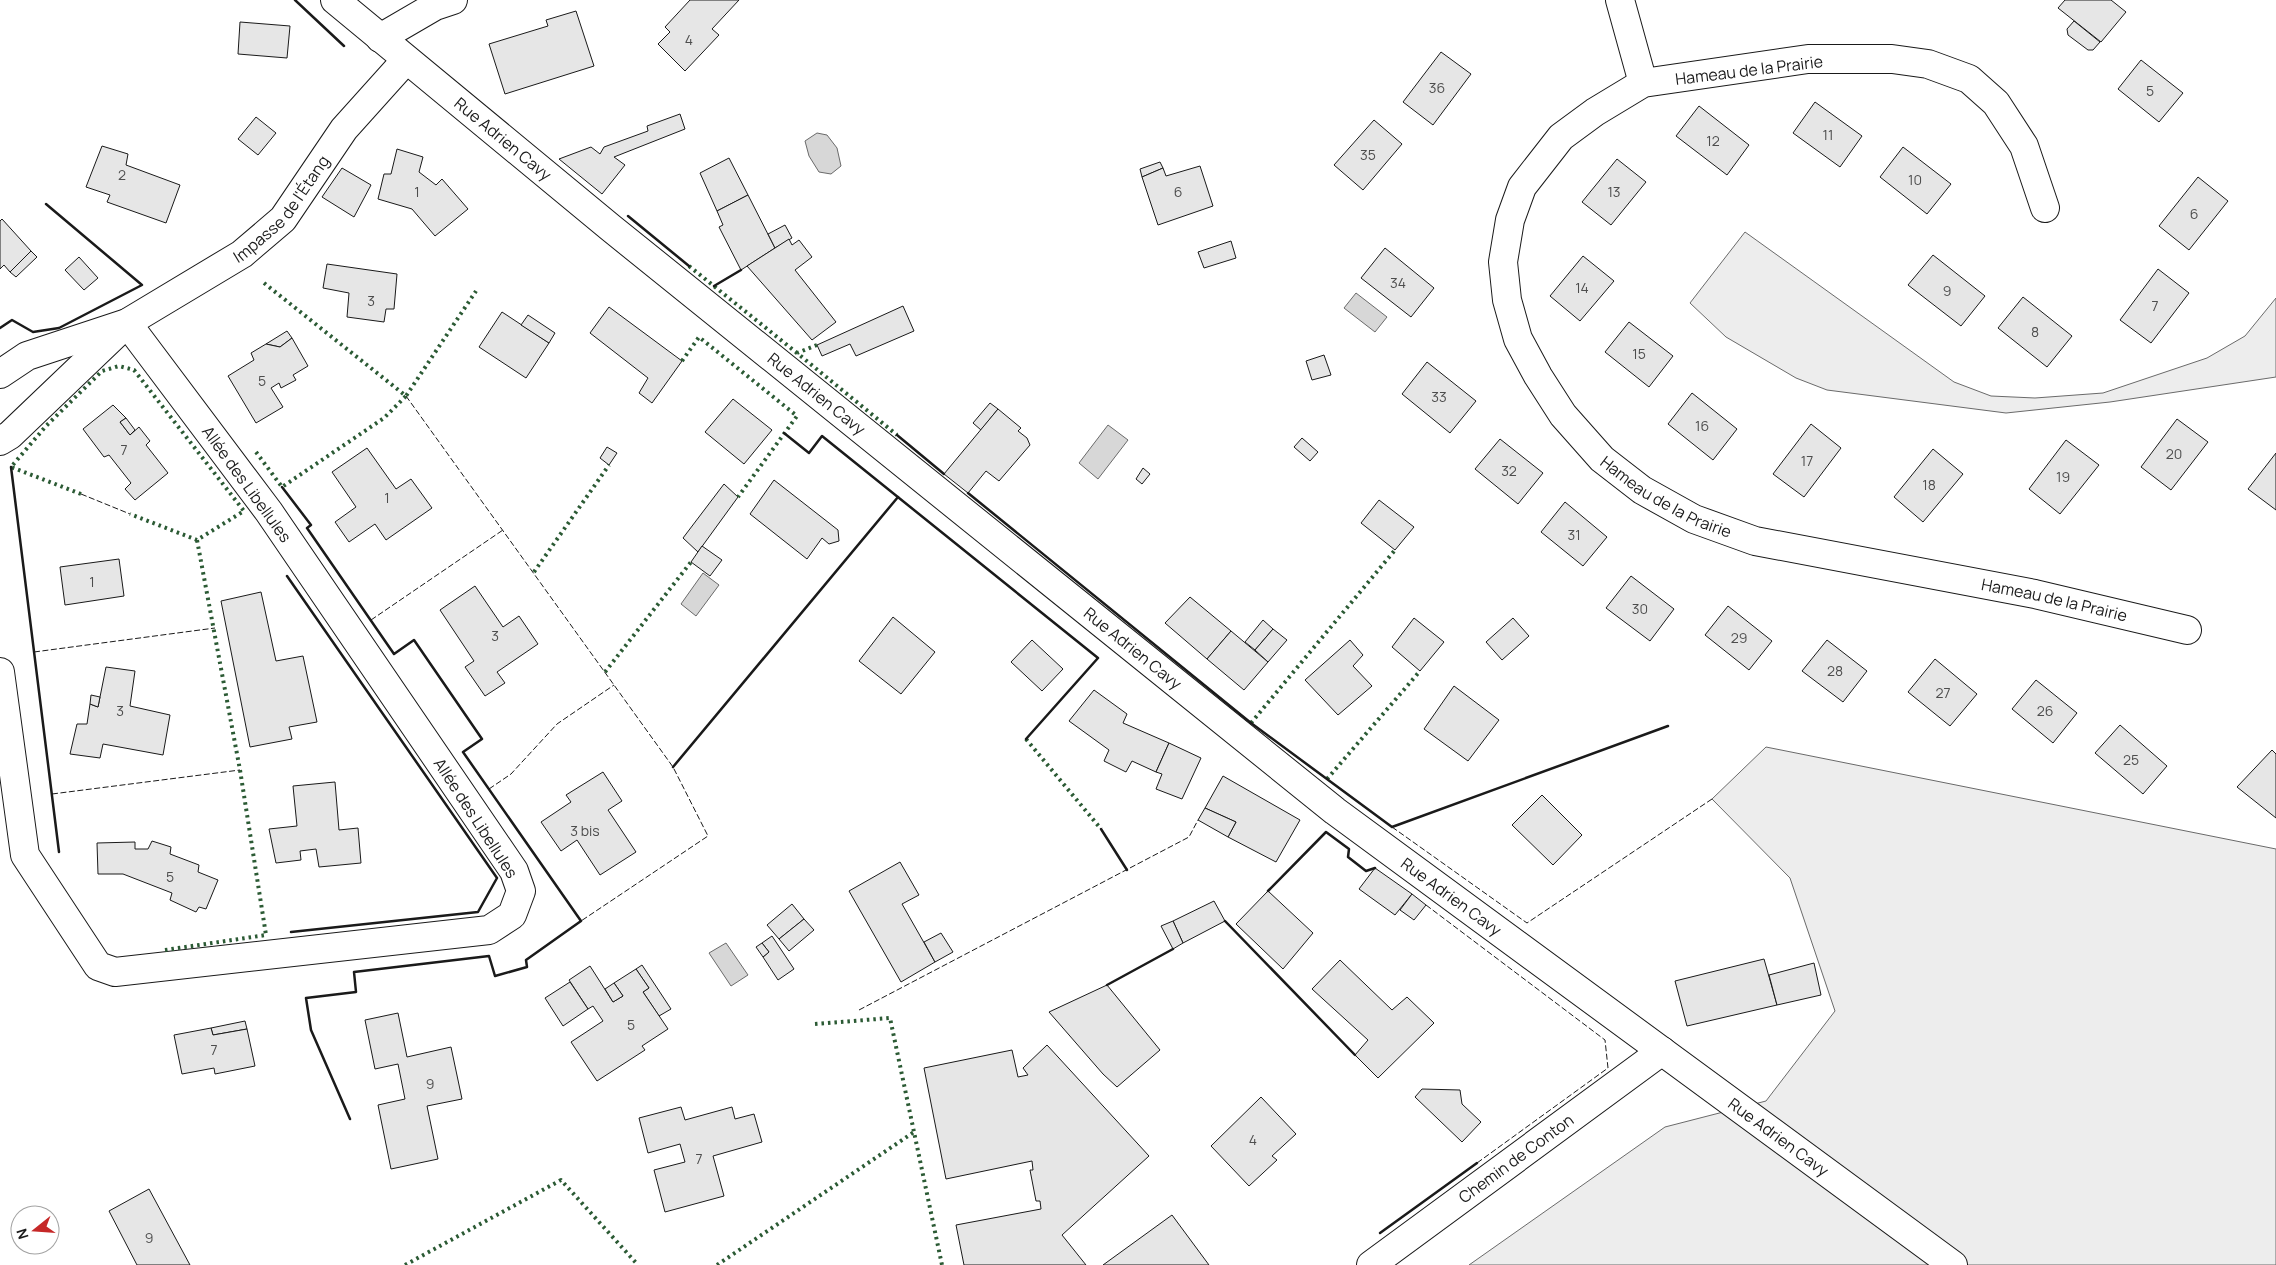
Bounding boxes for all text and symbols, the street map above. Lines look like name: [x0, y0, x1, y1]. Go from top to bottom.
house number: 4: [685, 30, 693, 49]
street label: Hameau de la Prairie: [1674, 50, 1824, 90]
house number: 36: [1429, 78, 1445, 97]
house number: 5: [2146, 81, 2154, 100]
street label: Rue Adrien Cavy: [450, 92, 557, 186]
house number: 11: [1823, 125, 1833, 144]
house number: 12: [1706, 131, 1720, 150]
house number: 35: [1360, 145, 1376, 164]
street label: Impasse de l'Étang: [229, 151, 334, 268]
house number: 2: [118, 165, 126, 184]
house number: 10: [1908, 170, 1922, 189]
house number: 1: [414, 182, 420, 201]
house number: 6: [1174, 182, 1182, 201]
house number: 13: [1607, 182, 1621, 201]
house number: 6: [2190, 204, 2198, 223]
house number: 34: [1390, 273, 1406, 292]
house number: 14: [1575, 278, 1589, 297]
house number: 9: [1943, 281, 1951, 300]
house number: 3: [367, 291, 375, 310]
house number: 7: [2151, 296, 2159, 315]
house number: 8: [2031, 322, 2039, 341]
house number: 15: [1632, 344, 1646, 363]
street label: Rue Adrien Cavy: [763, 347, 871, 440]
house number: 5: [258, 371, 266, 390]
house number: 33: [1431, 387, 1447, 406]
house number: 16: [1695, 416, 1709, 435]
street label: Allée des Libellules: [197, 421, 297, 547]
house number: 7: [120, 440, 128, 459]
house number: 20: [2166, 444, 2182, 463]
street label: Hameau de la Prairie: [1596, 451, 1735, 543]
house number: 17: [1801, 451, 1813, 470]
house number: 32: [1501, 461, 1517, 480]
house number: 19: [2056, 467, 2070, 486]
house number: 18: [1922, 475, 1936, 494]
house number: 1: [384, 488, 390, 507]
house number: 31: [1567, 525, 1581, 544]
house number: 1: [89, 572, 95, 591]
street label: Hameau de la Prairie: [1980, 573, 2129, 626]
house number: 30: [1632, 599, 1648, 618]
street label: Rue Adrien Cavy: [1079, 602, 1187, 695]
house number: 3: [491, 626, 499, 645]
house number: 29: [1731, 628, 1747, 647]
house number: 28: [1827, 661, 1843, 680]
house number: 27: [1935, 683, 1951, 702]
house number: 3: [116, 701, 124, 720]
house number: 26: [2037, 701, 2053, 720]
house number: 25: [2123, 750, 2139, 769]
street label: Allée des Libellules: [429, 754, 523, 882]
house number: 3 bis: [570, 821, 600, 840]
street label: Rue Adrien Cavy: [1397, 852, 1507, 941]
house number: 5: [166, 867, 174, 886]
house number: 5: [627, 1015, 635, 1034]
house number: 7: [210, 1040, 218, 1059]
house number: 9: [426, 1074, 434, 1093]
street label: Rue Adrien Cavy: [1724, 1093, 1834, 1182]
street label: Chemin de Conton: [1454, 1109, 1578, 1208]
house number: 4: [1249, 1130, 1257, 1149]
house number: 7: [695, 1149, 703, 1168]
north arrow: [10, 1205, 60, 1255]
text: N: [12, 1226, 33, 1242]
house number: 9: [145, 1228, 153, 1247]

